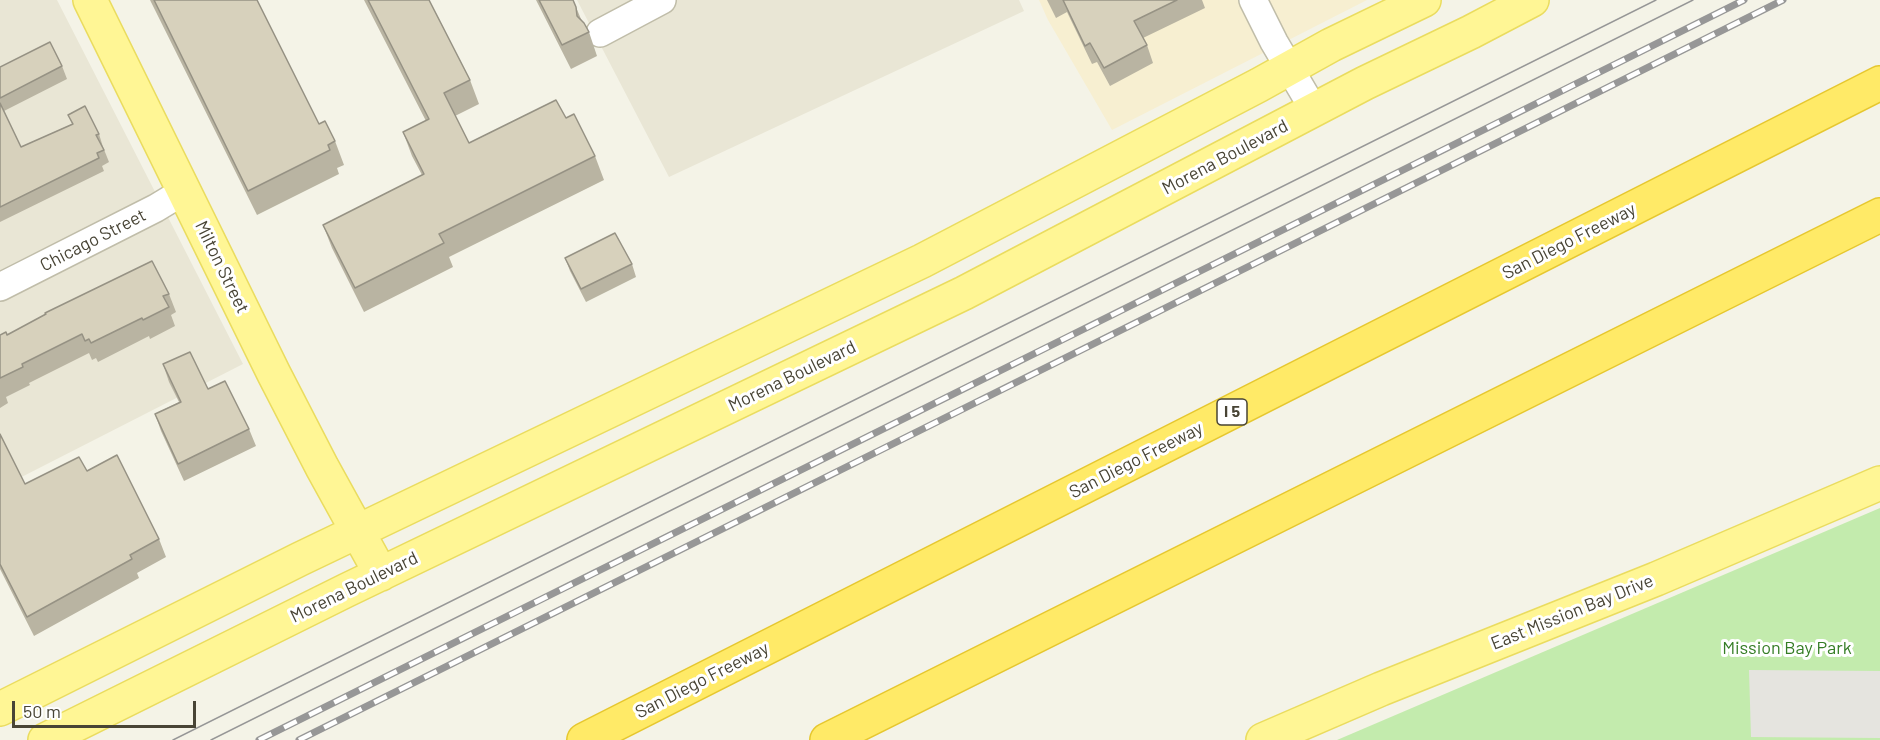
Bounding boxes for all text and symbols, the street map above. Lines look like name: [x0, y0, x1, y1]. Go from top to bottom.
street label: Morena Boulevard: [1158, 115, 1292, 199]
street label: San Diego Freeway: [1499, 198, 1639, 284]
street label: Chicago Street: [36, 204, 150, 276]
street label: Milton Street: [190, 217, 254, 317]
street label: Morena Boulevard: [725, 336, 859, 416]
road number: I 5: [1217, 399, 1247, 425]
street label: San Diego Freeway: [1066, 417, 1206, 503]
street label: Morena Boulevard: [287, 547, 421, 627]
street label: East Mission Bay Drive: [1488, 570, 1656, 654]
street label: San Diego Freeway: [632, 637, 772, 723]
park label: Mission Bay Park: [1722, 637, 1852, 659]
scale bar: [15, 689, 200, 727]
text: 50 m: [23, 700, 61, 722]

